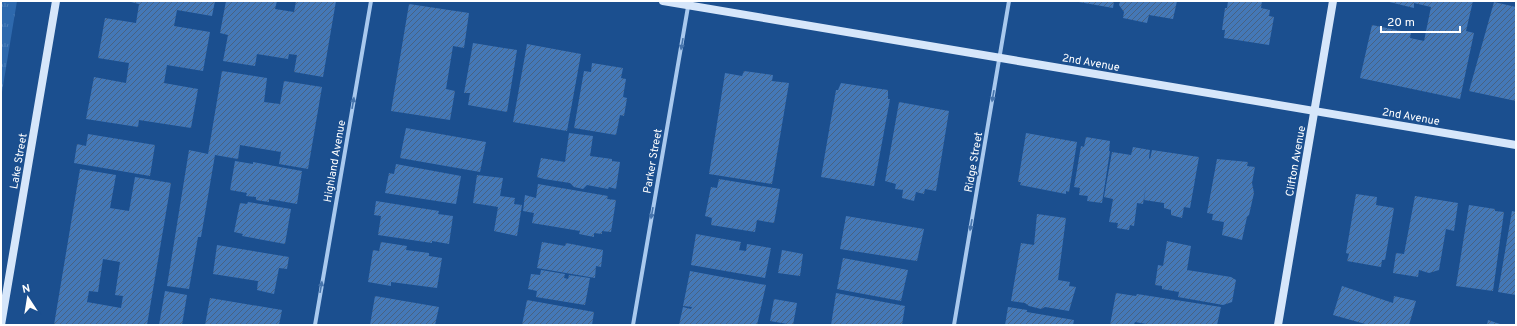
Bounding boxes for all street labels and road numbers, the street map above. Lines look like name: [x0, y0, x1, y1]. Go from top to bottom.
street label: 2nd Avenue: [1061, 51, 1121, 75]
street label: 2nd Avenue: [1381, 105, 1441, 129]
street label: Highland Avenue: [321, 119, 349, 203]
street label: Clifton Avenue: [1283, 125, 1309, 198]
street label: Parker Street: [640, 128, 666, 195]
street label: Ridge Street: [962, 131, 986, 194]
street label: Lake Street: [7, 132, 31, 190]

